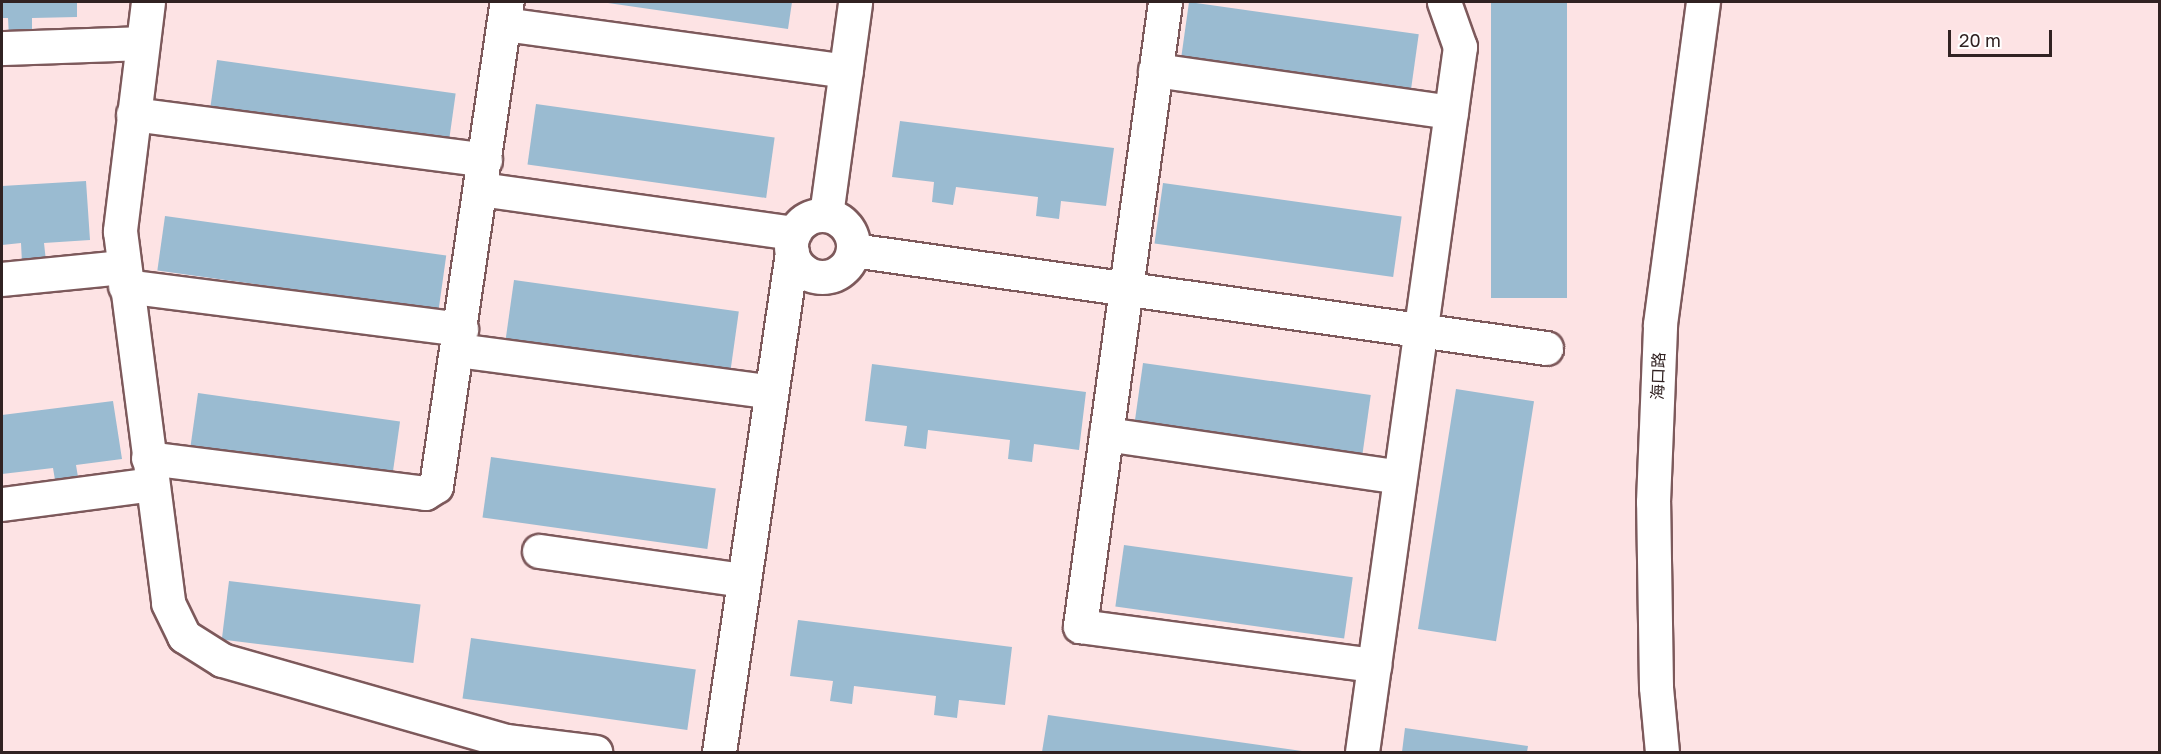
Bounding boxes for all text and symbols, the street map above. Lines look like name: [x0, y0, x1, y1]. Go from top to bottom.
scale bar: [1951, 18, 2054, 56]
text: 20 m: [1959, 29, 2001, 51]
street label: 海口路: [1648, 352, 1668, 400]

